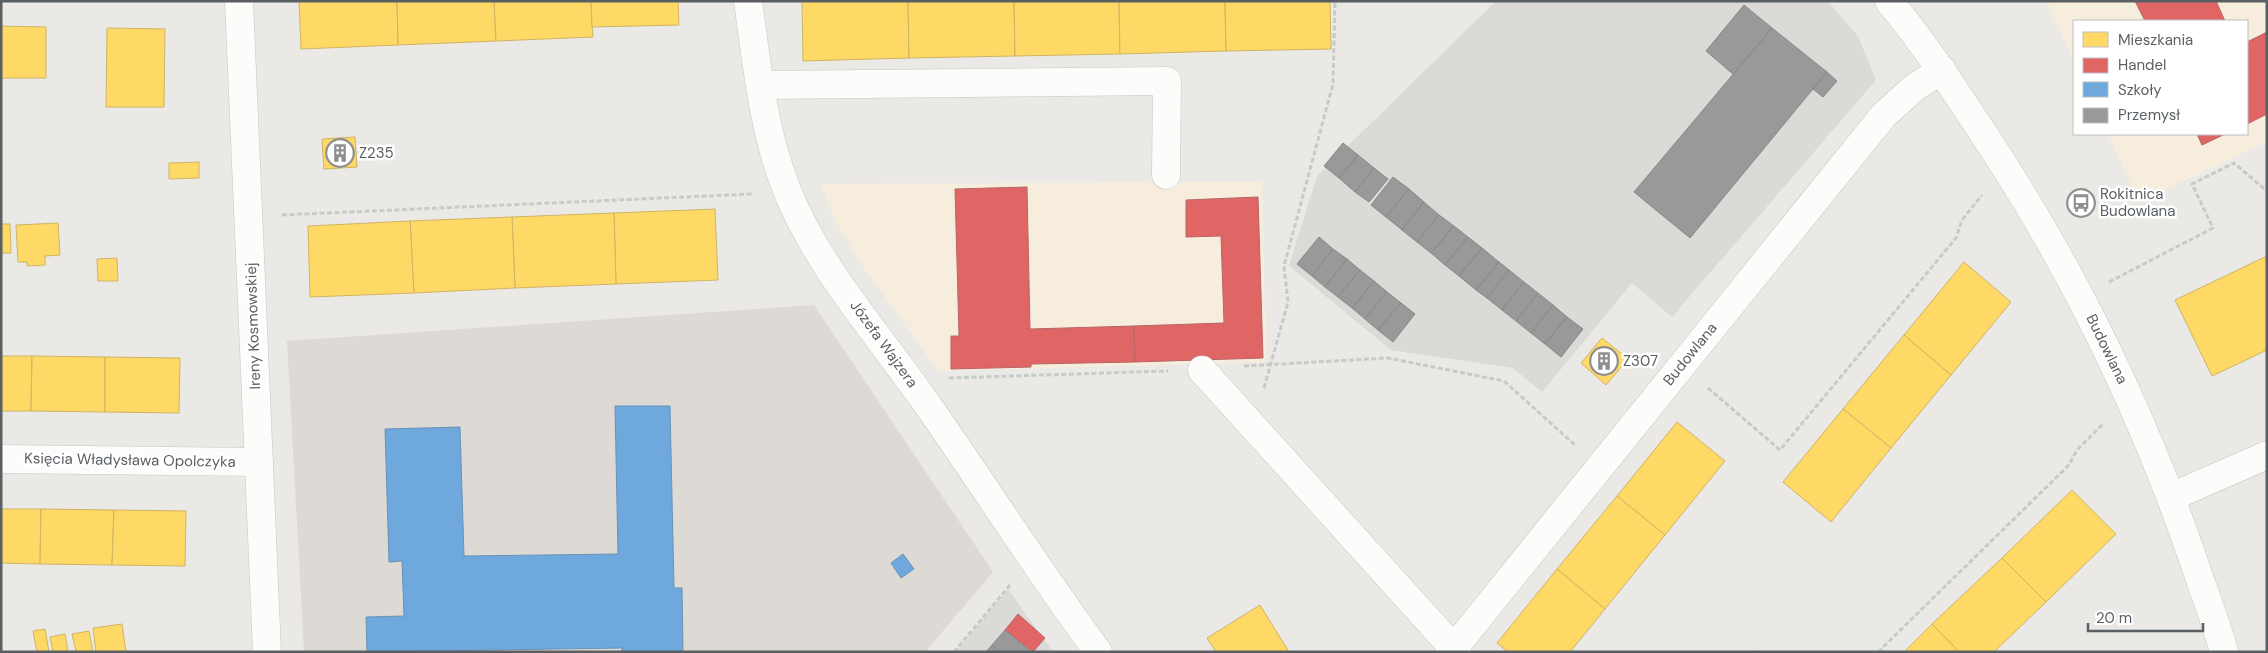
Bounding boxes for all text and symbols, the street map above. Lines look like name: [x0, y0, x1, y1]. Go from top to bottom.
legend: [2073, 20, 2248, 135]
text: Mieszkania: [2118, 30, 2193, 50]
text: Handel: [2118, 55, 2166, 75]
text: Szkoły: [2118, 80, 2162, 100]
text: Przemysł: [2118, 105, 2180, 125]
building icon: Z235: [325, 138, 355, 168]
place label: Z235: [359, 143, 394, 163]
place label: Rokitnica Budowlana: [2100, 184, 2175, 221]
bus stop icon: Rokitnica Budowlana: [2066, 188, 2096, 218]
street label: Ireny Kosmowskiej: [241, 262, 265, 390]
street label: Józefa Wajzera: [846, 296, 922, 392]
street label: Budowlana: [2081, 311, 2133, 387]
street label: Budowlana: [1659, 318, 1721, 390]
building icon: Z307: [1589, 346, 1619, 376]
place label: Z307: [1623, 351, 1658, 371]
street label: Księcia Władysława Opolczyka: [24, 448, 236, 472]
scale bar: [2088, 600, 2203, 632]
text: 20 m: [2096, 608, 2132, 628]

